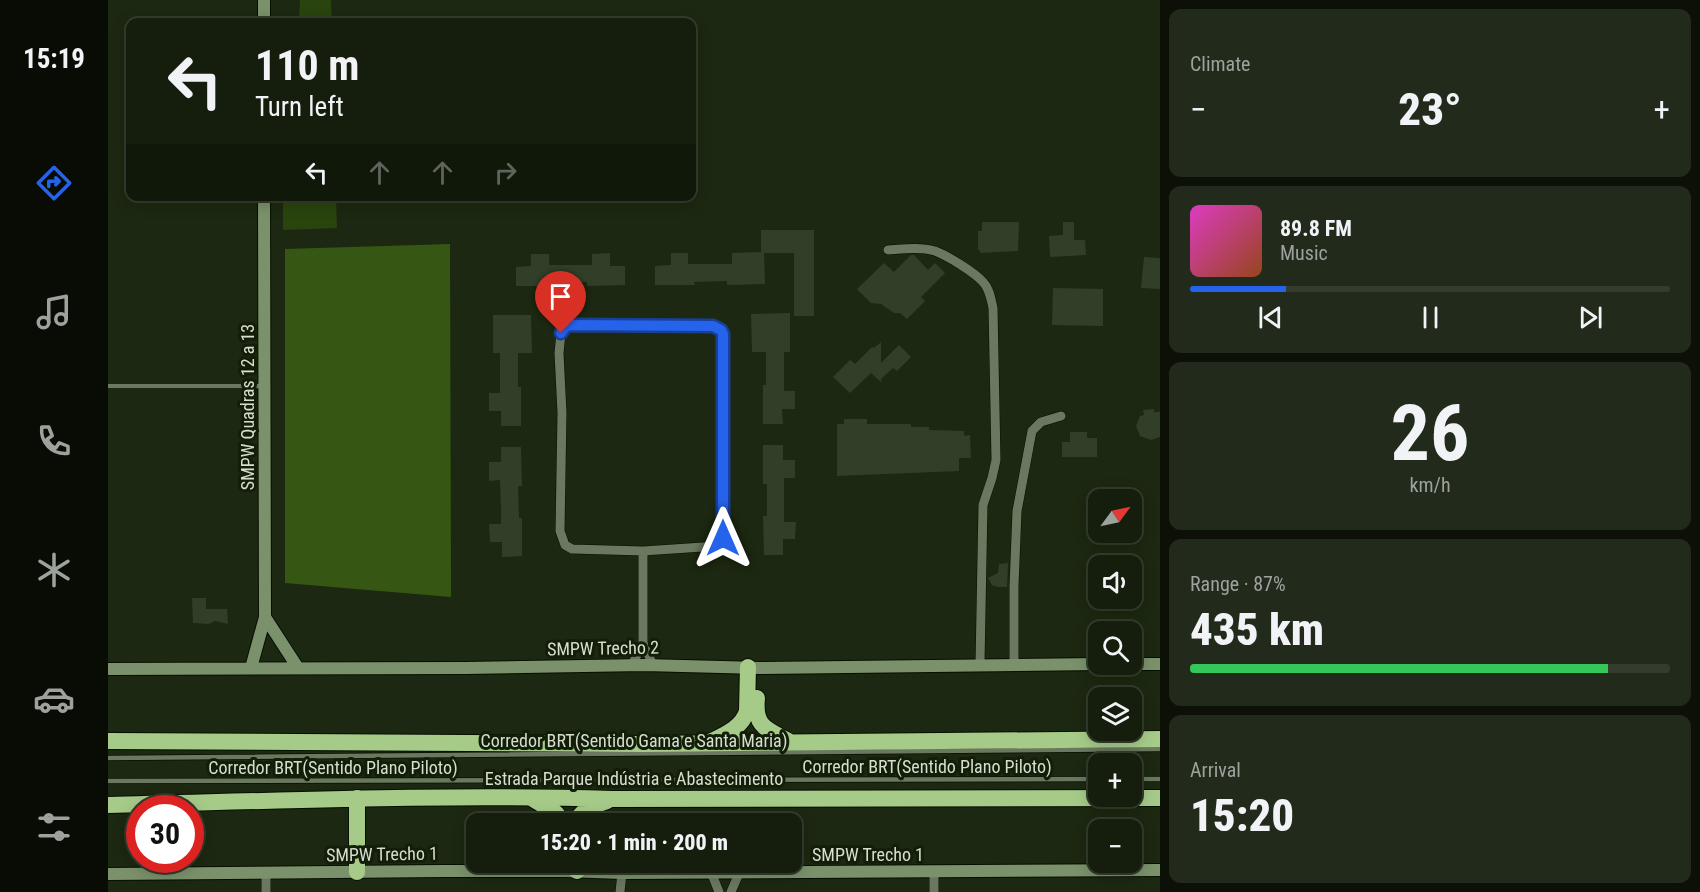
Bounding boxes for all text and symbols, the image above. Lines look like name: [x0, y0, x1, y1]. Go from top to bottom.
text: 110 m: [255, 41, 360, 90]
icon: left: [156, 42, 234, 120]
text: 15:19: [23, 43, 85, 75]
text: Climate: [1190, 52, 1250, 76]
text: 23°: [1398, 83, 1462, 136]
text: −: [1190, 90, 1207, 129]
text: +: [1654, 90, 1670, 129]
text: Turn left: [255, 91, 344, 123]
icon: left: [300, 156, 333, 189]
icon: ahead: [363, 156, 396, 189]
icon: ahead: [426, 156, 459, 189]
icon: right: [489, 156, 522, 189]
icon: directions: [33, 162, 75, 204]
text: 89.8 FM: [1280, 216, 1352, 241]
text: Music: [1280, 241, 1328, 265]
pin: [535, 271, 586, 333]
icon: arrive: [544, 280, 577, 313]
icon: music: [33, 291, 75, 333]
icon: previous: [1254, 301, 1287, 334]
icon: pause: [1414, 301, 1447, 334]
icon: next: [1574, 301, 1607, 334]
street label: SMPW Quadras 12 a 13: [237, 324, 258, 490]
text: 26: [1391, 388, 1469, 479]
icon: phone: [33, 420, 75, 462]
text: km/h: [1409, 473, 1451, 497]
north arrow: [1088, 489, 1142, 543]
map controls: [1088, 489, 1142, 873]
position arrow: [691, 506, 755, 570]
icon: climate: [33, 549, 75, 591]
button: sound: [1088, 555, 1142, 609]
text: Range · 87%: [1190, 572, 1286, 596]
text: 435 km: [1190, 603, 1324, 656]
button: search: [1088, 621, 1142, 675]
street label: SMPW Trecho 2: [547, 637, 659, 659]
icon: car: [33, 678, 75, 720]
button: layers: [1088, 687, 1142, 741]
street label: Corredor BRT(Sentido Gama e Santa Maria): [481, 730, 787, 752]
button: +: [1088, 753, 1142, 807]
street label: Corredor BRT(Sentido Plano Piloto): [802, 756, 1052, 778]
street label: Corredor BRT(Sentido Plano Piloto): [208, 757, 458, 779]
text: Arrival: [1190, 758, 1241, 782]
street label: Estrada Parque Indústria e Abastecimento: [485, 768, 783, 789]
text: 15:20: [1190, 789, 1294, 842]
speed limit sign: 30: [126, 795, 204, 873]
icon: filters: [33, 806, 75, 848]
button: −: [1088, 819, 1142, 873]
text: 15:20 · 1 min · 200 m: [540, 830, 728, 855]
street label: SMPW Trecho 1: [326, 843, 438, 865]
street label: SMPW Trecho 1: [812, 844, 924, 865]

